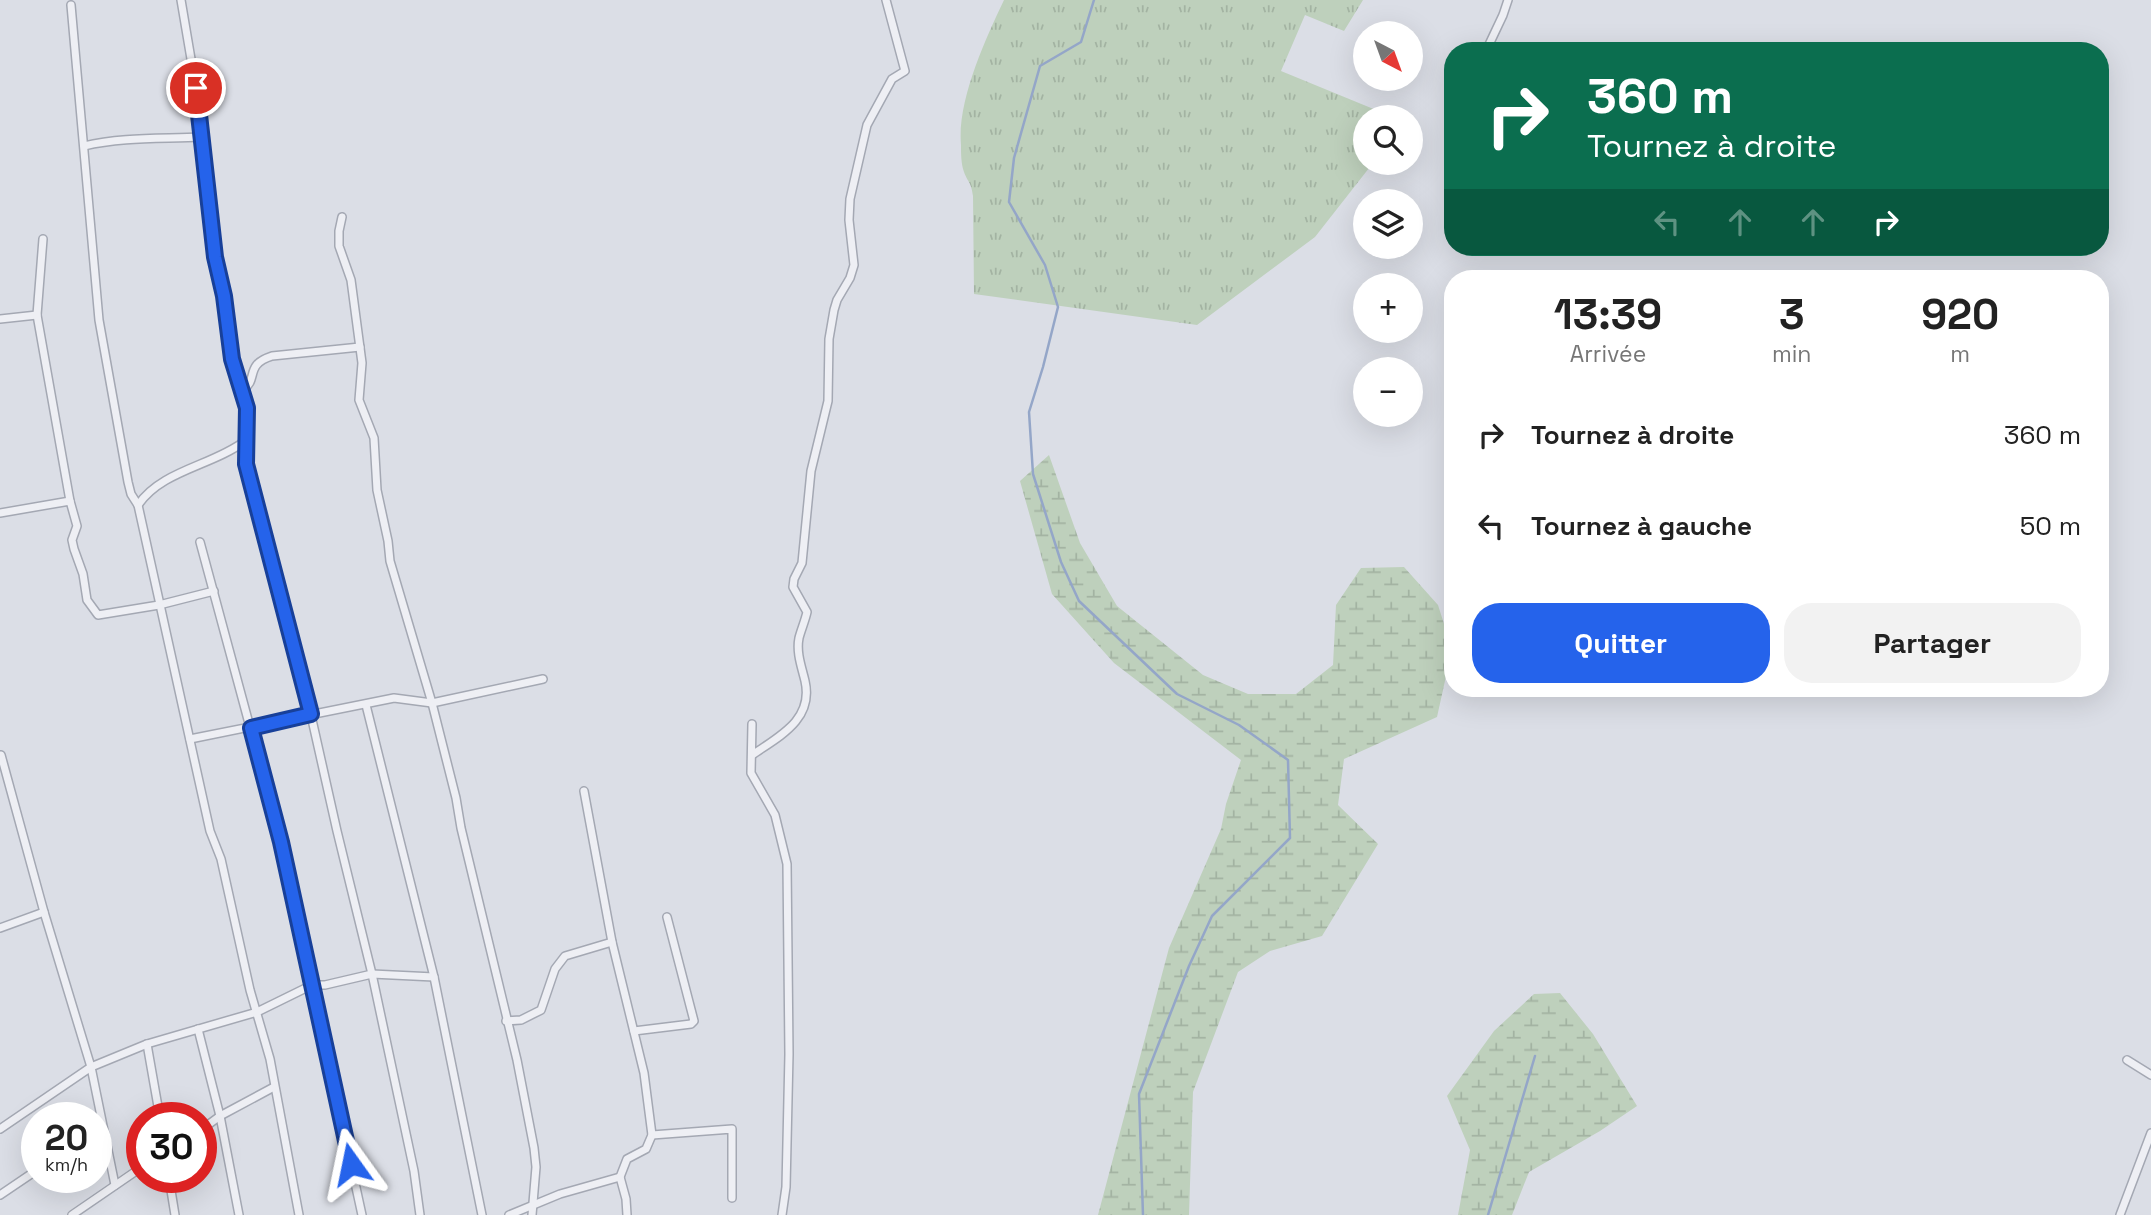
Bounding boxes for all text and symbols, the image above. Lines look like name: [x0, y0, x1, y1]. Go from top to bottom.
north arrow: [1353, 21, 1423, 91]
map controls: [1353, 21, 1423, 427]
pin: [166, 58, 226, 118]
text: 360 m: [1587, 65, 1733, 127]
icon: arrive: [177, 69, 215, 107]
icon: right: [1472, 70, 1563, 161]
button: search: [1353, 105, 1423, 175]
text: Tournez à droite: [1587, 126, 1836, 166]
button: layers: [1353, 189, 1423, 259]
icon: left: [1648, 203, 1686, 241]
icon: ahead: [1721, 203, 1759, 241]
icon: ahead: [1794, 203, 1832, 241]
icon: right: [1867, 203, 1905, 241]
button: +: [1353, 273, 1423, 343]
text: 13:39: [1554, 288, 1662, 341]
text: 3: [1779, 288, 1804, 341]
text: 920: [1921, 288, 1999, 341]
text: Arrivée: [1570, 339, 1646, 369]
text: min: [1772, 339, 1811, 369]
text: m: [1950, 339, 1970, 369]
button: −: [1353, 357, 1423, 427]
icon: right: [1472, 416, 1510, 454]
text: Tournez à droite: [1531, 418, 1734, 452]
text: 360 m: [2004, 418, 2081, 452]
icon: left: [1472, 507, 1510, 545]
text: Tournez à gauche: [1531, 509, 1752, 543]
text: 50 m: [2020, 509, 2081, 543]
button: Quitter: [1472, 603, 1770, 683]
button: Partager: [1784, 603, 2081, 683]
speed limit sign: 30: [126, 1102, 217, 1193]
text: 20: [45, 1116, 88, 1160]
position arrow: [314, 1127, 388, 1201]
text: km/h: [45, 1153, 88, 1176]

